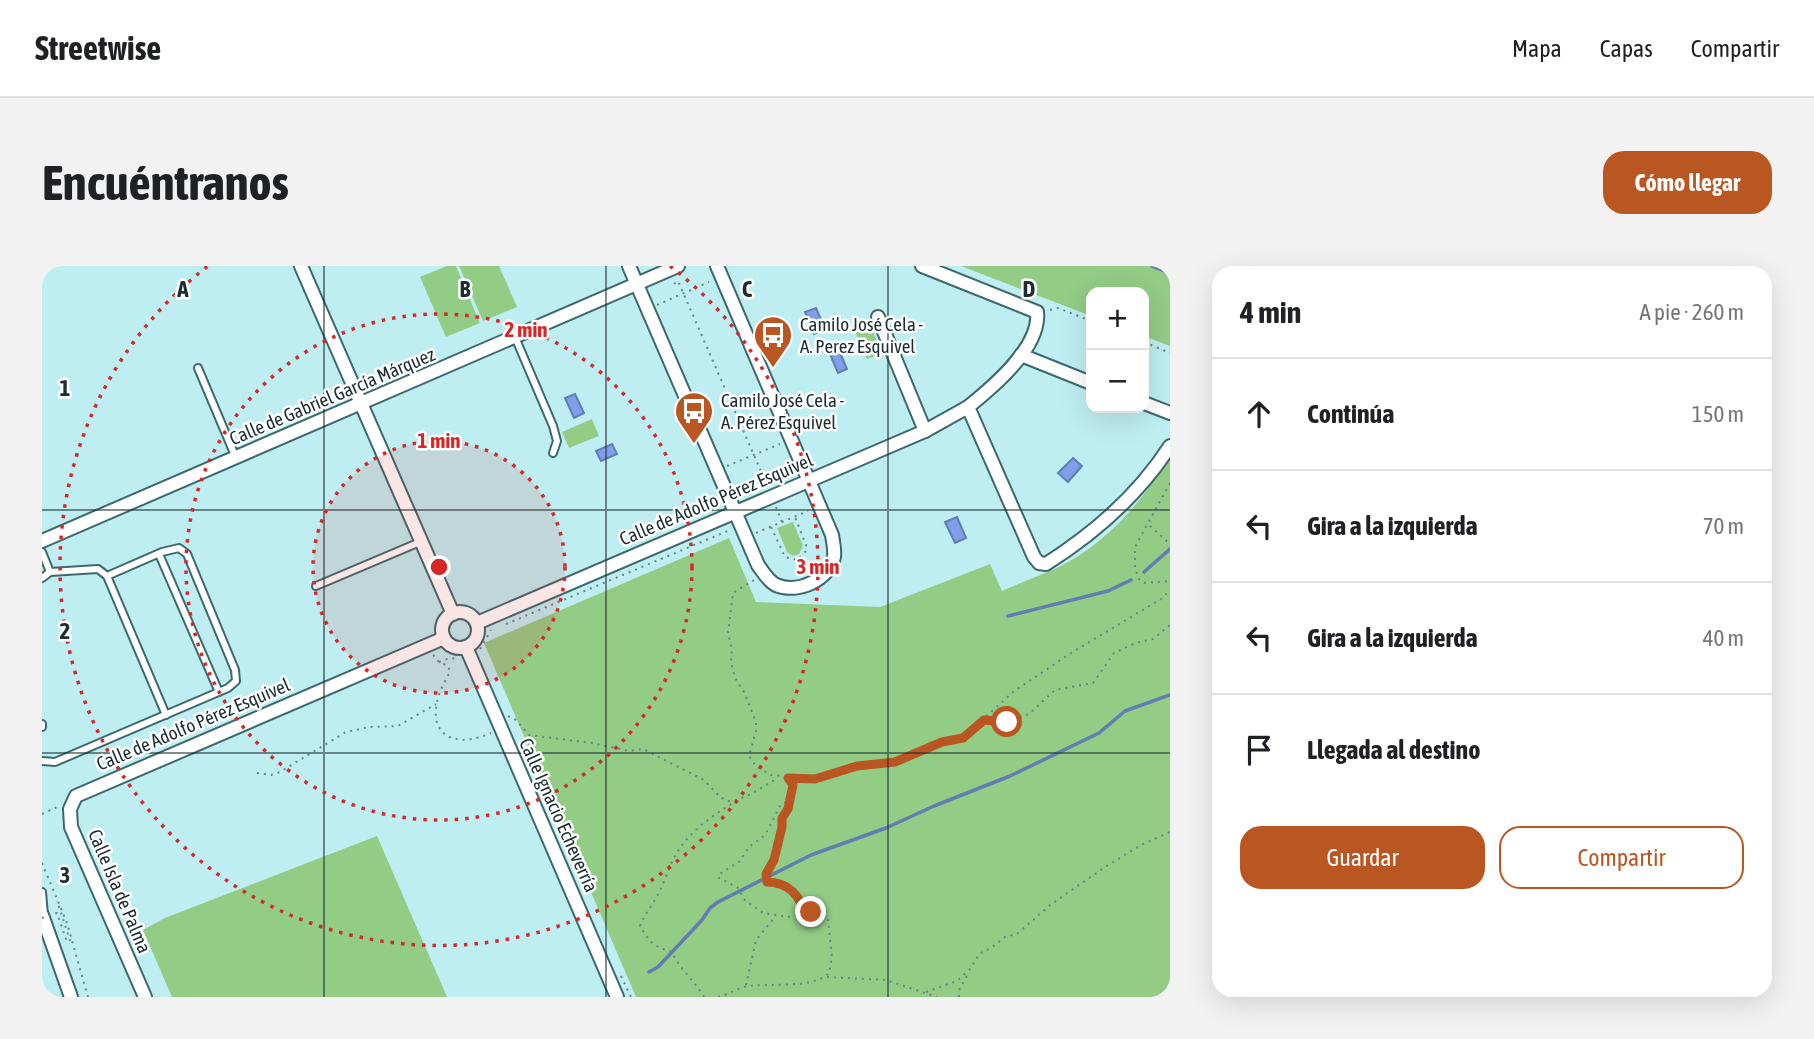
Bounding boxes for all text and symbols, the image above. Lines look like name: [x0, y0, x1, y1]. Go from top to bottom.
text: Streetwise: [35, 29, 161, 67]
text: Mapa: [1512, 35, 1562, 62]
text: Capas: [1600, 35, 1653, 62]
text: Compartir: [1691, 35, 1779, 62]
button: Cómo llegar: [1603, 151, 1772, 214]
text: Encuéntranos: [42, 154, 289, 210]
text: A: [176, 276, 189, 302]
text: B: [460, 276, 471, 302]
text: C: [742, 276, 753, 302]
text: D: [1023, 276, 1036, 302]
map controls: [1086, 287, 1149, 413]
button: +: [1086, 287, 1149, 350]
text: 4 min: [1240, 295, 1301, 329]
text: A pie · 260 m: [1640, 299, 1744, 325]
place label: Camilo José Cela - A. Perez Esquivel: [800, 313, 923, 357]
bus stop icon: Camilo José Cela - A. Perez Esquivel: [752, 314, 794, 369]
text: 2 min: [505, 317, 547, 341]
street label: Calle de Gabriel García Márquez: [226, 343, 438, 449]
button: −: [1086, 350, 1149, 413]
text: 1: [60, 375, 71, 401]
place label: Camilo José Cela - A. Pérez Esquivel: [721, 389, 844, 433]
bus stop icon: Camilo José Cela - A. Pérez Esquivel: [673, 390, 715, 445]
icon: ahead: [1240, 395, 1278, 433]
text: Continúa: [1307, 399, 1394, 429]
text: 150 m: [1692, 401, 1744, 427]
text: 1 min: [418, 428, 460, 452]
street label: Calle de Adolfo Pérez Esquivel: [616, 448, 816, 550]
icon: left: [1240, 507, 1278, 545]
text: Gira a la izquierda: [1307, 511, 1478, 541]
text: 70 m: [1703, 513, 1744, 539]
text: 3 min: [797, 554, 839, 578]
centre of rings: [427, 555, 451, 579]
text: 2: [60, 618, 70, 644]
icon: left: [1240, 619, 1278, 657]
text: Gira a la izquierda: [1307, 623, 1478, 653]
text: 40 m: [1703, 625, 1744, 651]
street label: Calle de Adolfo Pérez Esquivel: [93, 673, 293, 775]
route start: [991, 706, 1022, 737]
icon: arrive: [1240, 731, 1278, 769]
street label: Calle Ignacio Echeverría: [515, 735, 603, 895]
text: Llegada al destino: [1307, 735, 1480, 765]
street label: Calle Isla de Palma: [84, 826, 156, 956]
button: Guardar: [1240, 826, 1485, 889]
button: Compartir: [1499, 826, 1744, 889]
text: 3: [60, 862, 70, 888]
route end: [795, 896, 826, 927]

